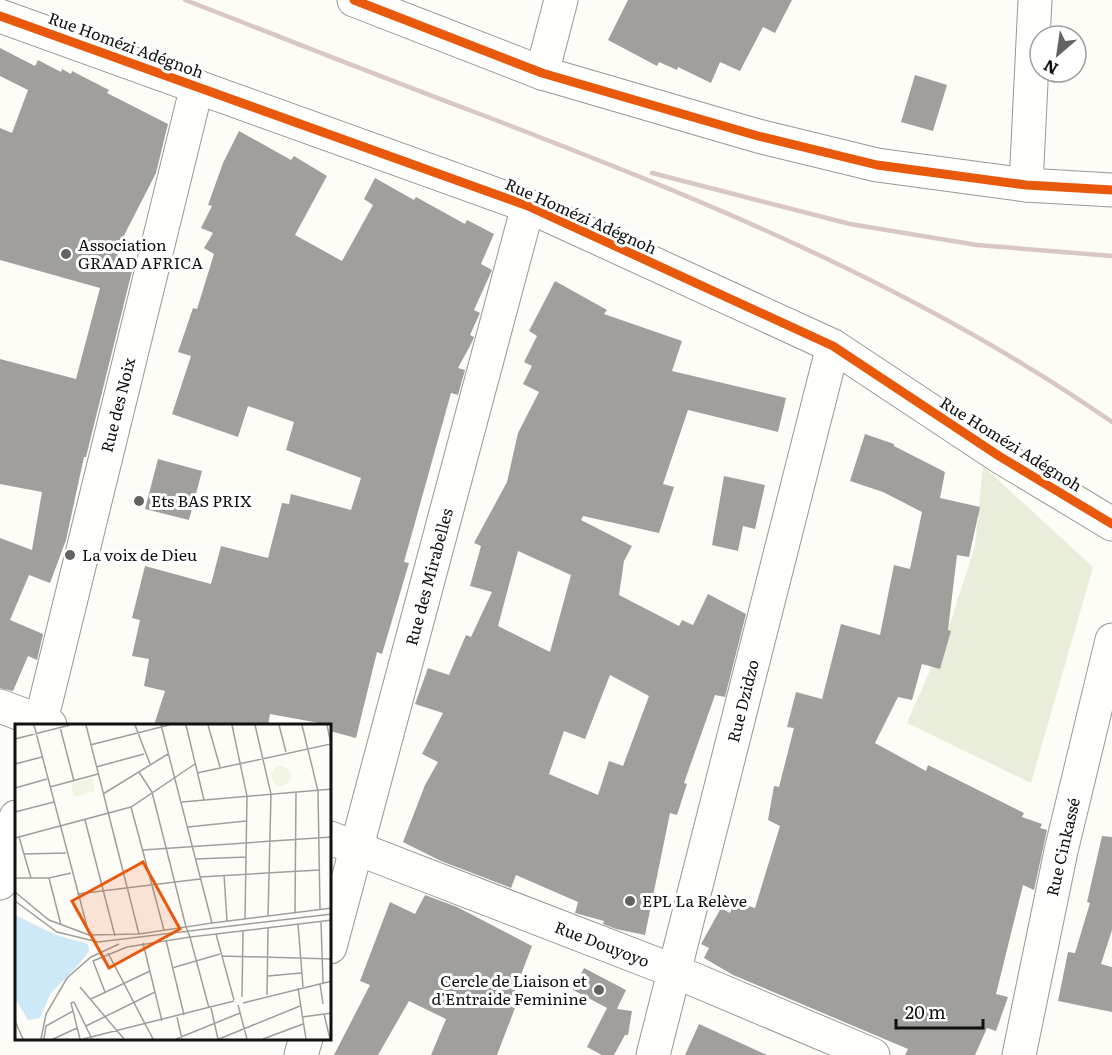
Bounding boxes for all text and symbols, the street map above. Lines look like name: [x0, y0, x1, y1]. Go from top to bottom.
street label: Rue Homézi Adégnoh: [45, 5, 208, 83]
north arrow: [1028, 24, 1088, 84]
text: N: [1039, 54, 1062, 82]
street label: Rue Homézi Adégnoh: [502, 171, 661, 260]
place label: Association GRAAD AFRICA: [78, 232, 203, 274]
marker: Association GRAAD AFRICA: [59, 247, 73, 261]
street label: Rue des Noix: [94, 354, 141, 455]
street label: Rue Homézi Adégnoh: [936, 390, 1088, 497]
place label: Ets BAS PRIX: [151, 488, 252, 512]
marker: Ets BAS PRIX: [132, 494, 146, 508]
street label: Rue des Mirabelles: [398, 505, 458, 648]
place label: La voix de Dieu: [82, 542, 197, 566]
marker: La voix de Dieu: [63, 548, 77, 562]
street label: Rue Dzidzo: [720, 657, 764, 745]
inset map: [15, 724, 332, 1040]
street label: Rue Cinkassé: [1039, 795, 1085, 898]
place label: EPL La Relève: [642, 888, 747, 912]
marker: EPL La Relève: [623, 894, 637, 908]
street label: Rue Douyoyo: [551, 914, 653, 972]
place label: Cercle de Liaison et d'Entraide Feminine: [431, 968, 588, 1010]
marker: Cercle de Liaison et d'Entraide Feminine: [592, 983, 606, 997]
scale bar: [896, 992, 983, 1030]
text: 20 m: [905, 998, 946, 1025]

